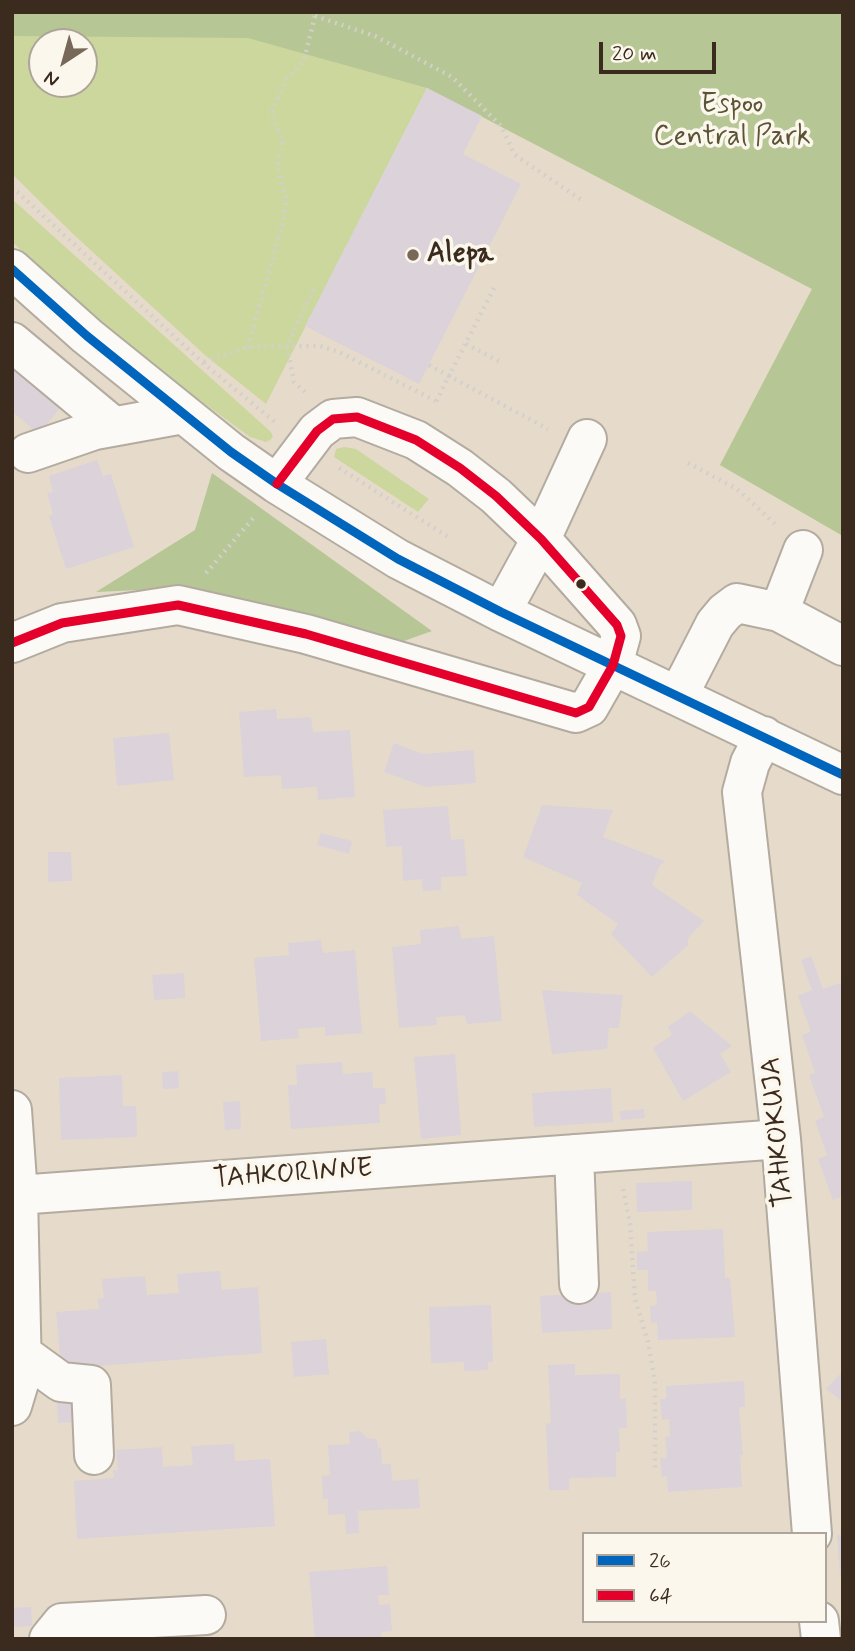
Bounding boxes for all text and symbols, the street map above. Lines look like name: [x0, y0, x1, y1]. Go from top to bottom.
north arrow: [28, 28, 98, 98]
scale bar: [603, 28, 720, 72]
text: 20 m: [612, 40, 657, 68]
text: N: [39, 65, 64, 93]
park label: Espoo Central Park: [653, 89, 811, 155]
place label: Alepa: [427, 238, 494, 272]
marker: Alepa: [405, 247, 421, 263]
unlabelled marker: [574, 577, 588, 591]
street label: TAHKOKUJA: [756, 1055, 802, 1209]
street label: TAHKORINNE: [212, 1153, 374, 1197]
legend: [582, 1532, 827, 1623]
text: 26: [649, 1547, 671, 1575]
text: 64: [649, 1582, 673, 1610]

